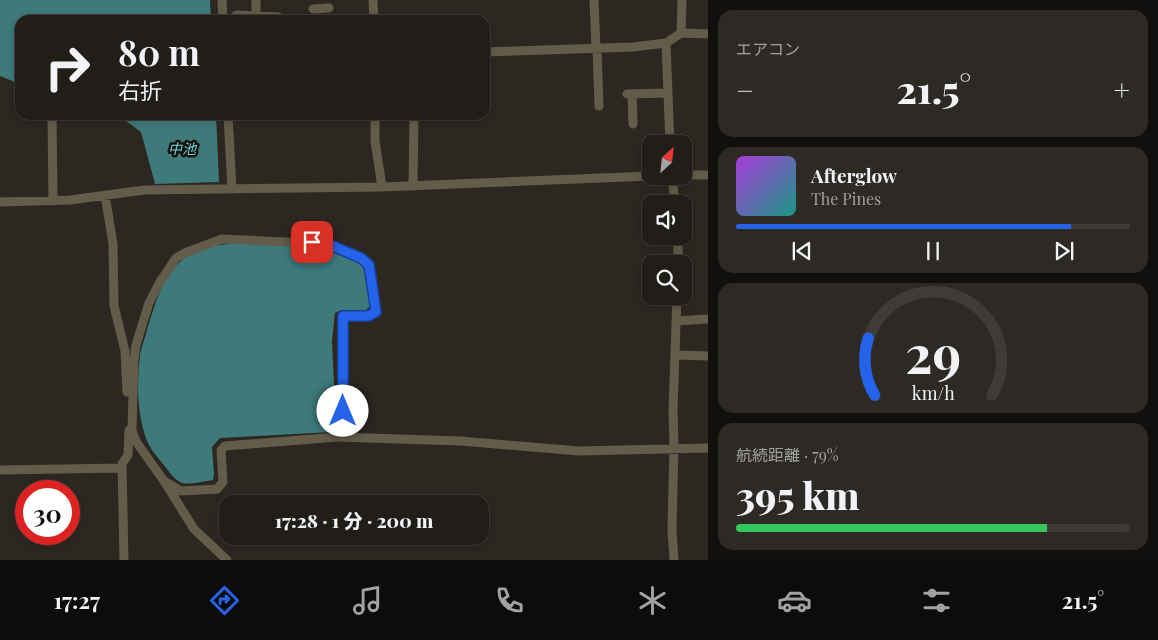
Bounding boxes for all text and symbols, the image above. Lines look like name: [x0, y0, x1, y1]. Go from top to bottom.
text: 80 m: [118, 28, 200, 75]
icon: right: [35, 35, 100, 100]
text: エアコン: [736, 38, 800, 59]
text: 21.5°: [897, 63, 971, 114]
text: −: [736, 71, 754, 108]
text: +: [1114, 71, 1130, 108]
text: 右折: [118, 75, 162, 105]
north arrow: [642, 135, 692, 185]
map controls: [642, 135, 692, 305]
water label: 中池: [168, 139, 198, 158]
text: Afterglow: [811, 162, 897, 188]
text: The Pines: [811, 188, 881, 209]
button: sound: [642, 195, 692, 245]
pin: [291, 221, 333, 263]
icon: arrive: [298, 228, 326, 256]
icon: previous: [788, 237, 816, 265]
icon: pause: [919, 237, 947, 265]
icon: next: [1050, 237, 1078, 265]
button: search: [642, 255, 692, 305]
text: 29: [905, 318, 961, 387]
text: km/h: [912, 381, 955, 404]
position arrow: [316, 384, 368, 436]
text: 航続距離 · 79%: [736, 444, 839, 465]
text: 395 km: [736, 469, 860, 520]
speed limit sign: 30: [15, 480, 80, 545]
text: 17:28 · 1 分 · 200 m: [275, 507, 433, 533]
icon: directions: [207, 583, 242, 618]
icon: music: [350, 583, 385, 618]
icon: phone: [492, 583, 527, 618]
icon: climate: [635, 583, 670, 618]
icon: car: [777, 583, 812, 618]
icon: filters: [919, 583, 954, 618]
text: 17:27: [54, 585, 100, 615]
text: 21.5°: [1062, 585, 1104, 615]

